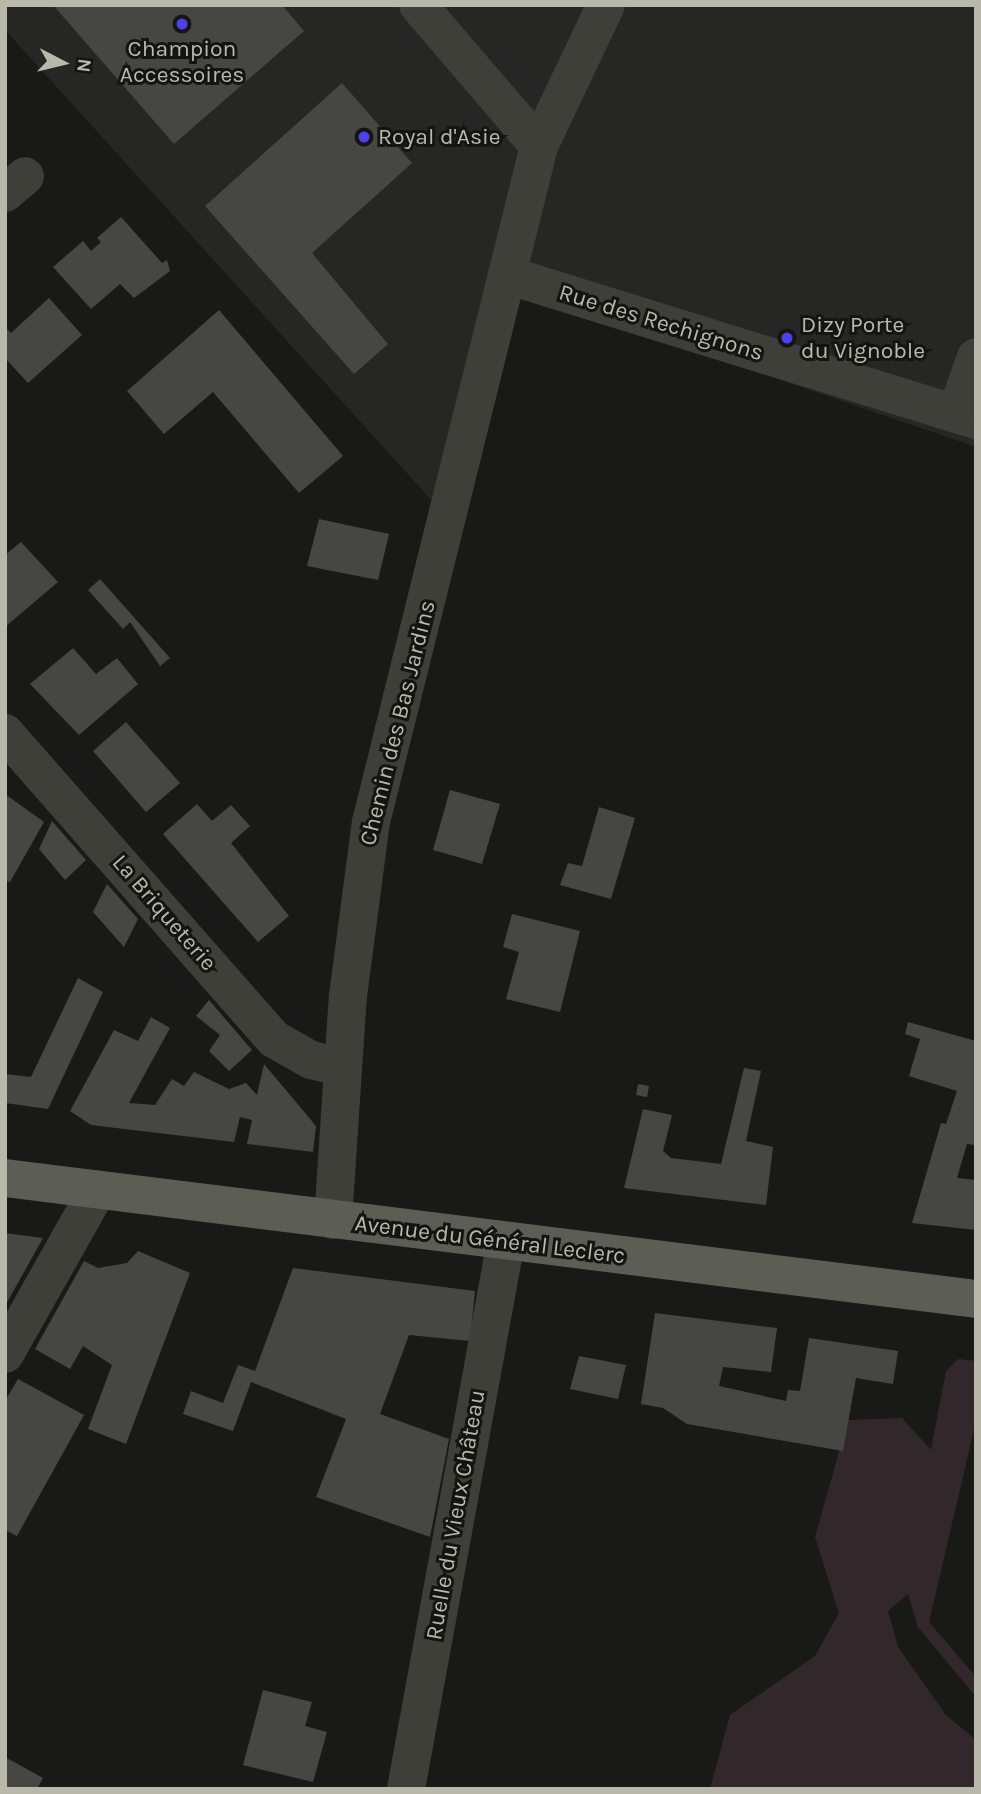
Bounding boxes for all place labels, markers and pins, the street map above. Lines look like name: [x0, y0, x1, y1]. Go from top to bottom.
marker: Champion Accessoires: [174, 16, 190, 32]
place label: Champion Accessoires: [120, 35, 244, 89]
place label: Royal d'Asie: [378, 123, 501, 151]
marker: Royal d'Asie: [356, 129, 372, 145]
place label: Dizy Porte du Vignoble: [801, 311, 925, 365]
marker: Dizy Porte du Vignoble: [779, 330, 795, 346]

